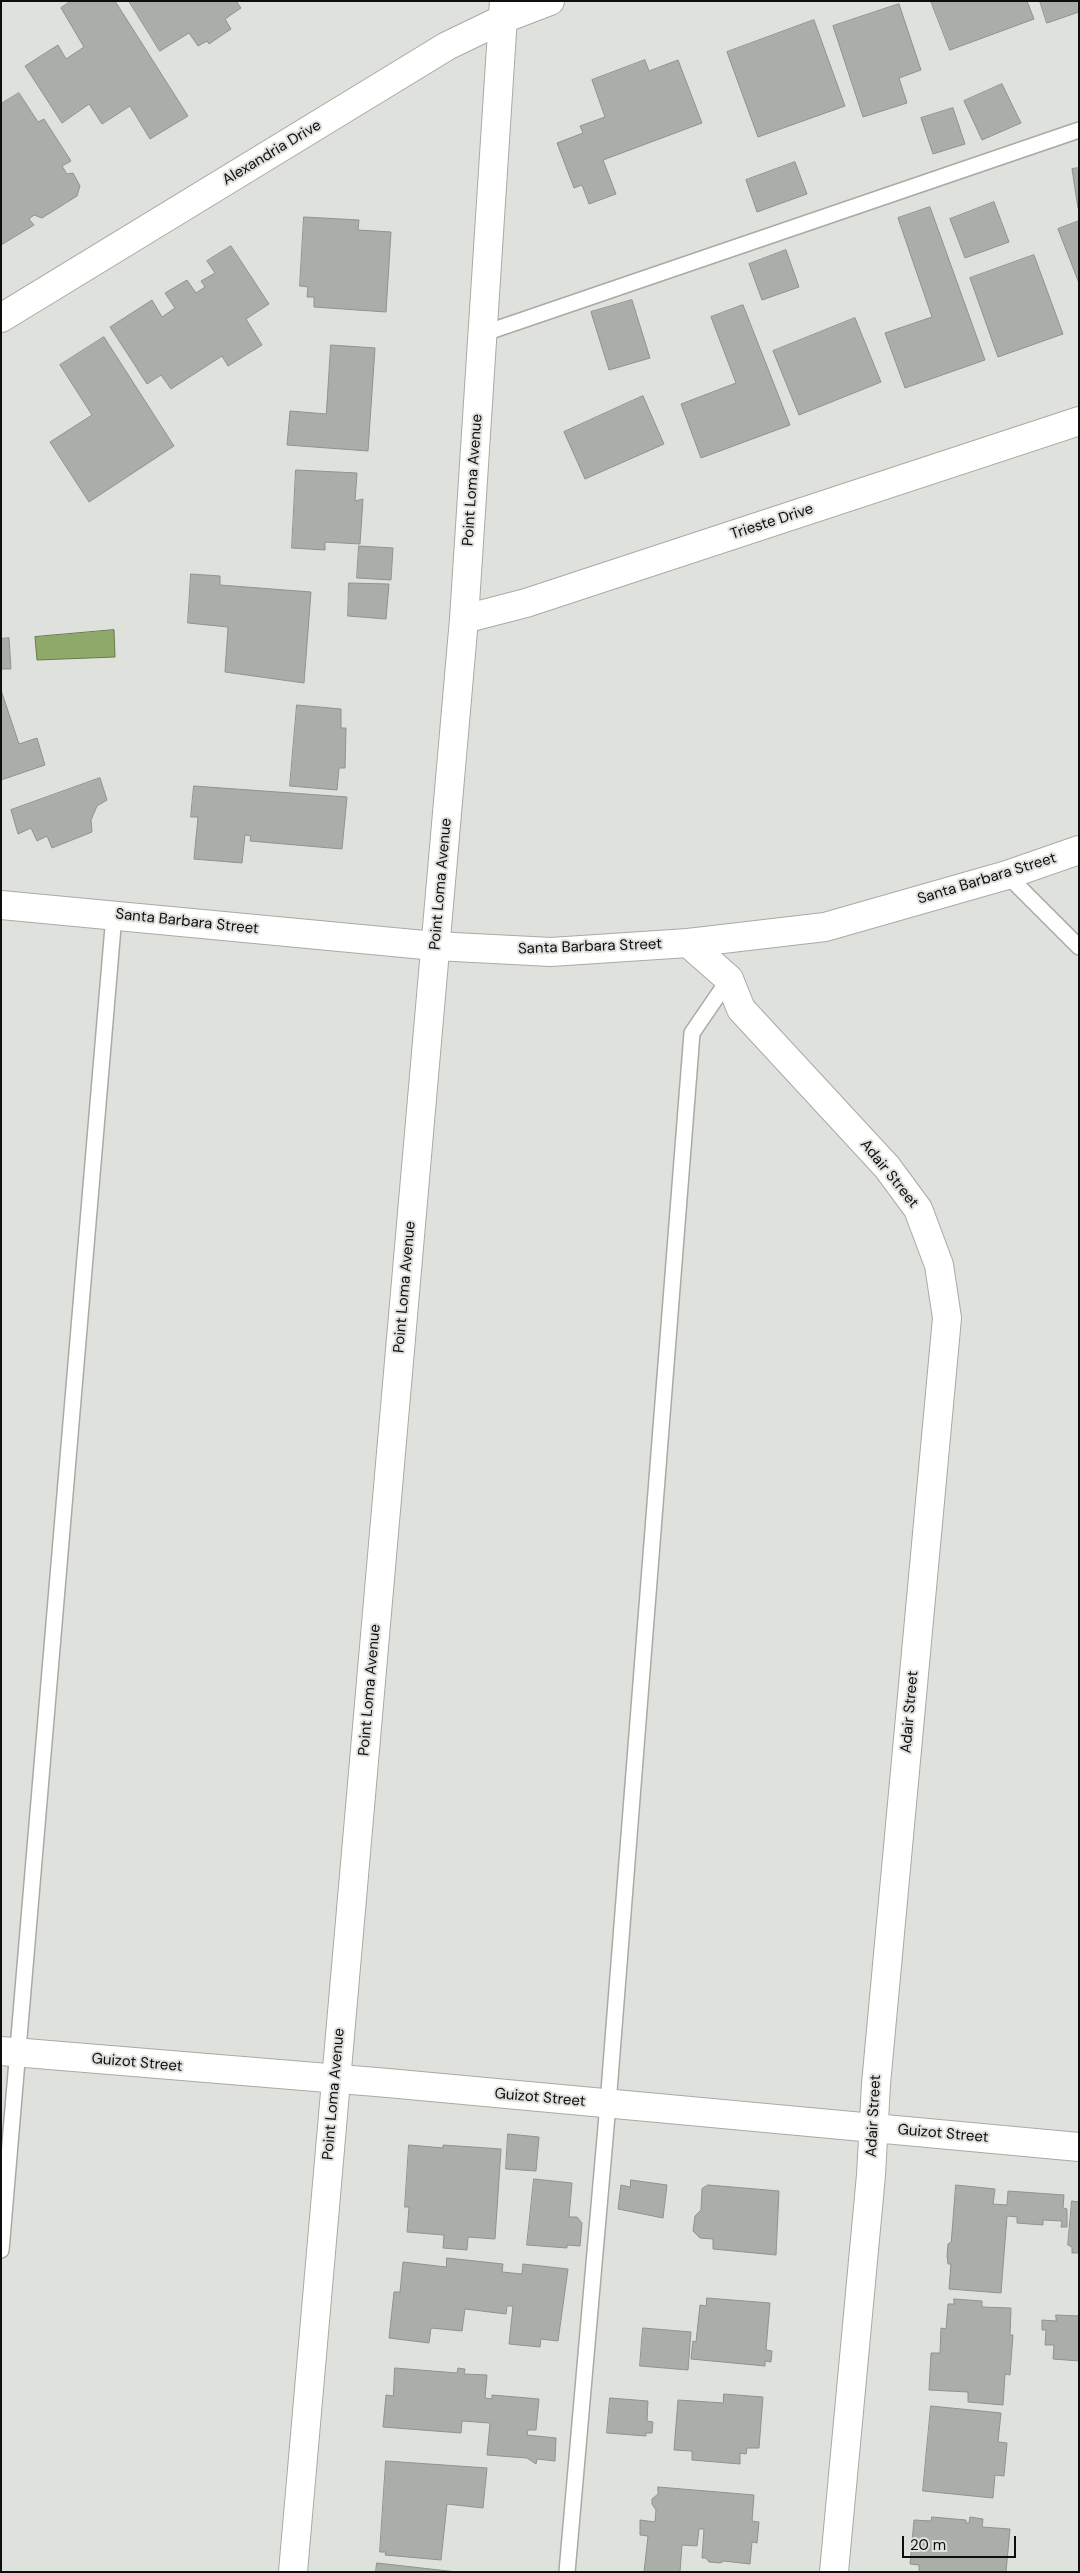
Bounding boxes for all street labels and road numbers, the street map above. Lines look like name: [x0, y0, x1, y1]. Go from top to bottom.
street label: Alexandria Drive: [219, 116, 325, 190]
street label: Point Loma Avenue: [459, 413, 487, 547]
street label: Trieste Drive: [728, 500, 816, 544]
street label: Point Loma Avenue: [426, 817, 456, 951]
street label: Santa Barbara Street: [916, 849, 1058, 909]
street label: Santa Barbara Street: [114, 906, 260, 938]
street label: Santa Barbara Street: [518, 935, 662, 959]
street label: Adair Street: [856, 1136, 922, 1212]
street label: Point Loma Avenue: [390, 1220, 420, 1354]
street label: Point Loma Avenue: [355, 1623, 385, 1757]
street label: Adair Street: [897, 1670, 923, 1754]
street label: Point Loma Avenue: [319, 2027, 349, 2161]
street label: Guizot Street: [91, 2050, 183, 2076]
street label: Adair Street: [863, 2074, 885, 2158]
street label: Guizot Street: [494, 2085, 586, 2111]
street label: Guizot Street: [897, 2121, 989, 2147]

